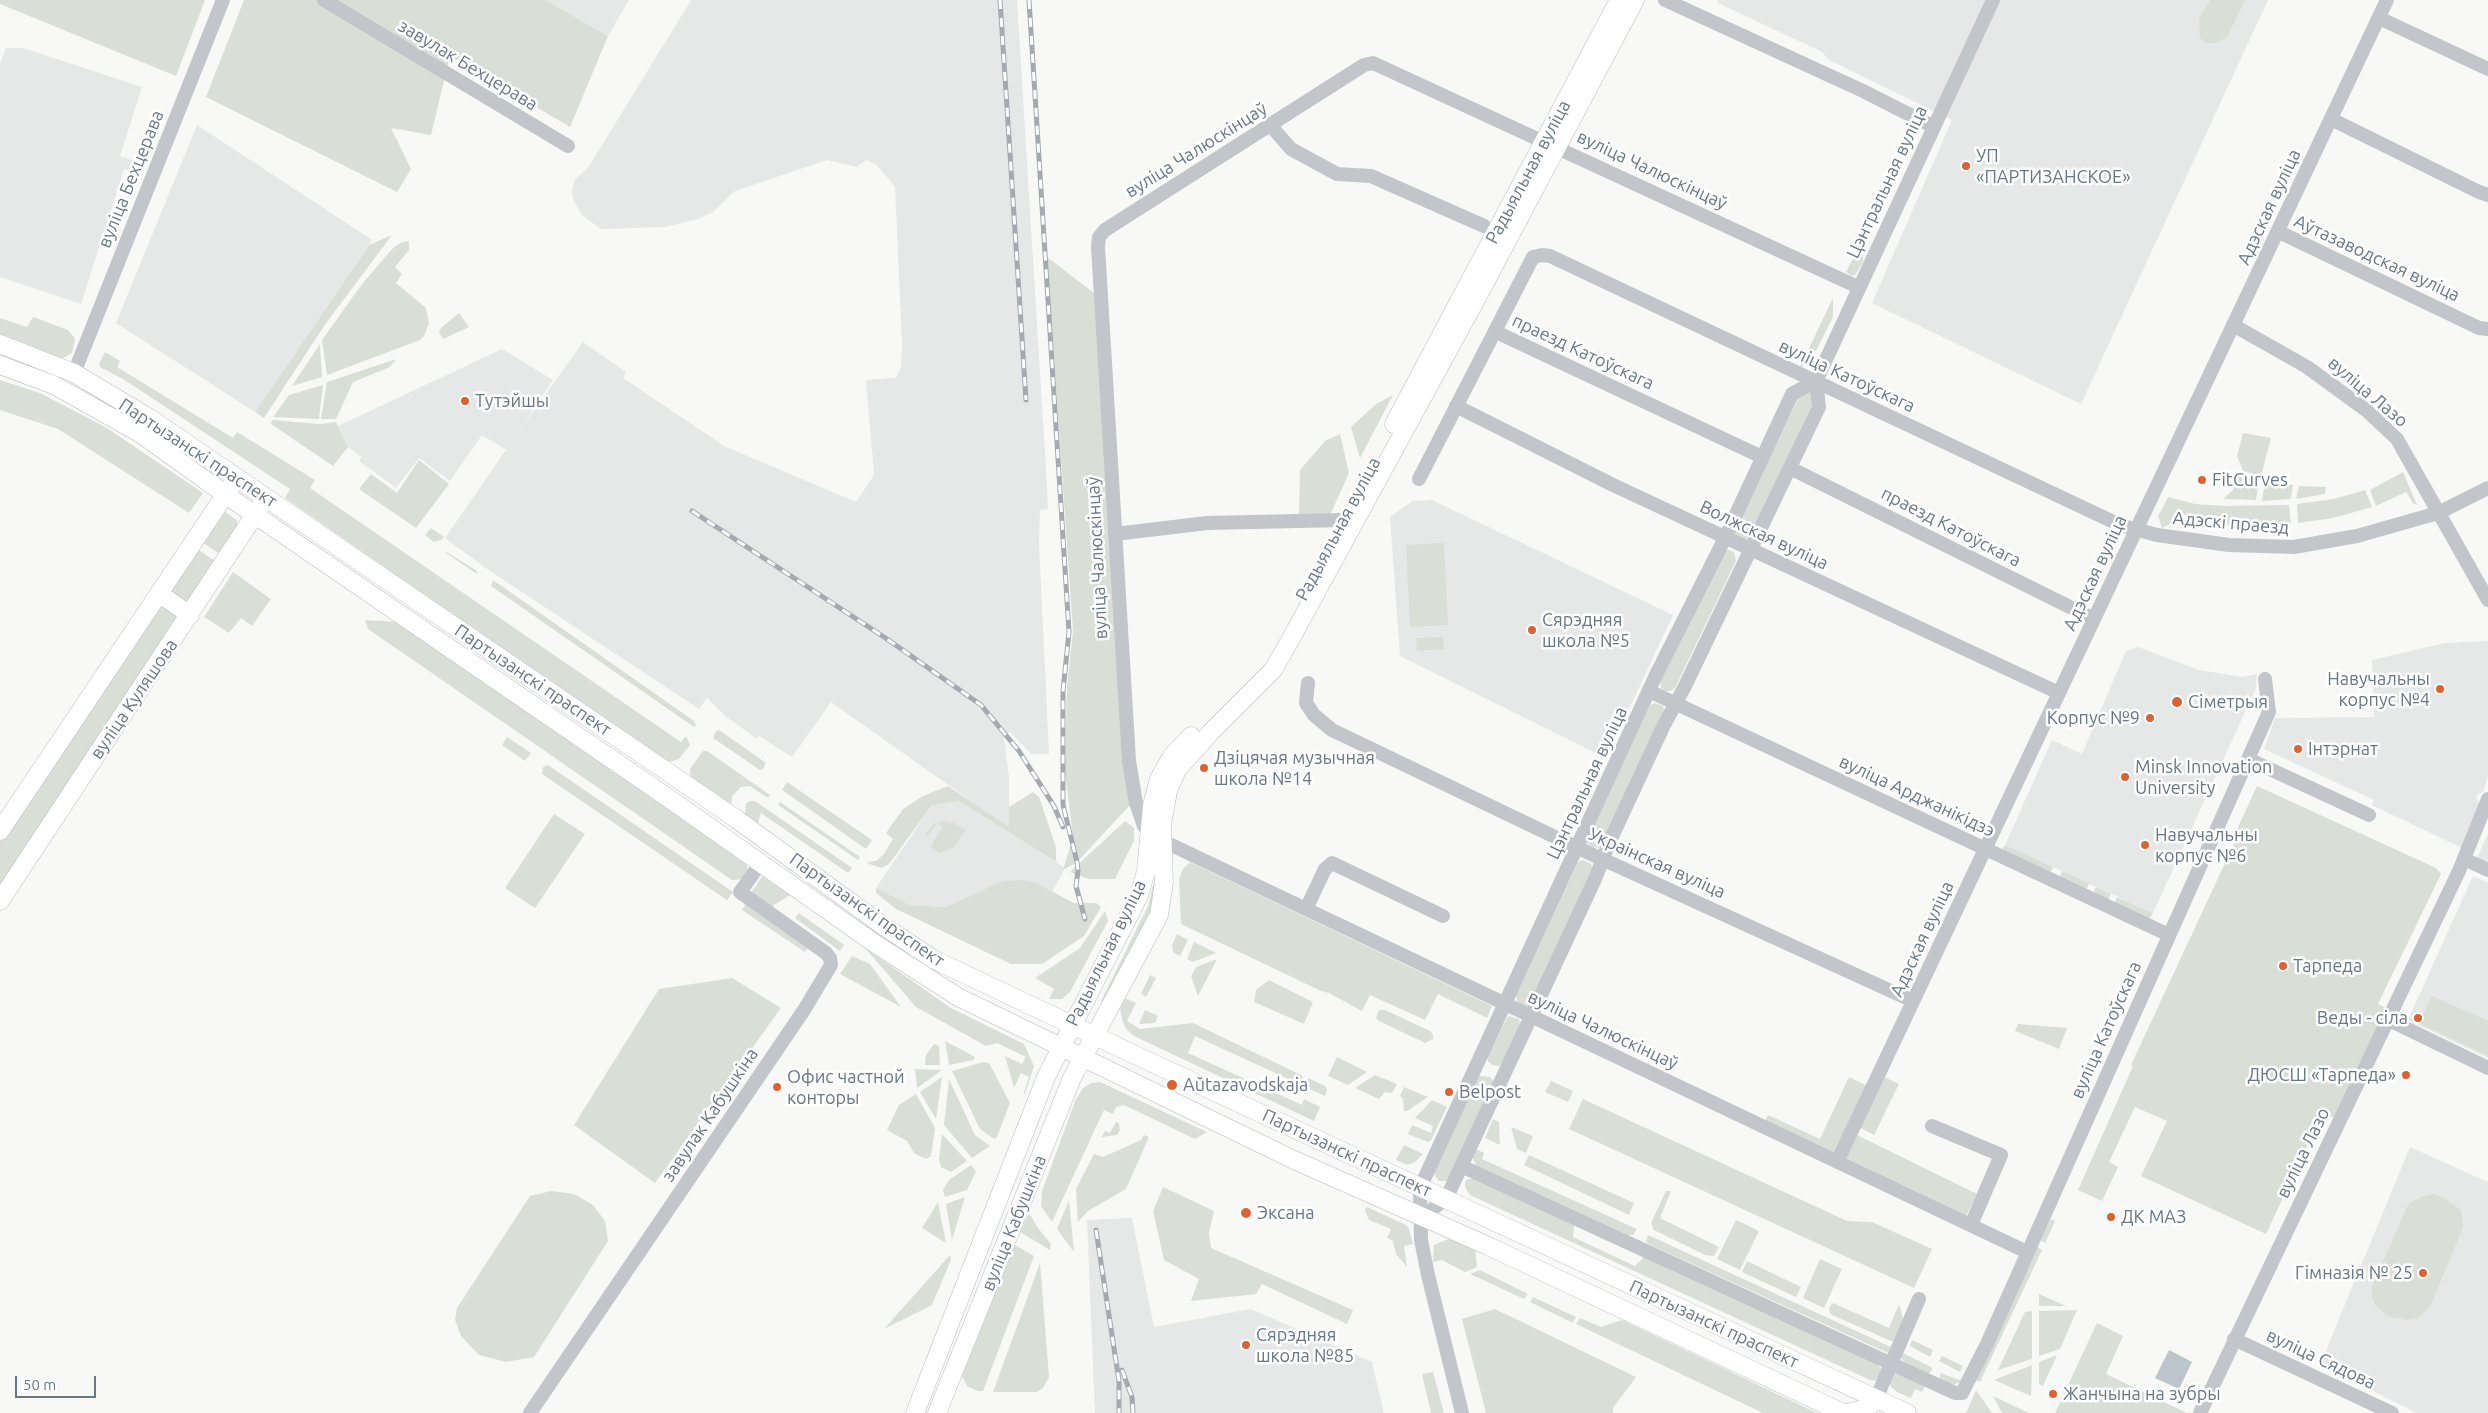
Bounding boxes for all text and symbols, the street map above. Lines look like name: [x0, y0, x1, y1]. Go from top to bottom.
street label: завулак Бехцерава: [394, 15, 542, 115]
street label: Радыяльная вуліца: [1481, 96, 1575, 248]
street label: вуліца Чалюскінцаў: [1121, 98, 1271, 202]
street label: Цэнтральная вуліца: [1842, 102, 1932, 262]
street label: вуліца Бехцерава: [94, 107, 168, 251]
street label: вуліца Чалюскінцаў: [1574, 126, 1730, 214]
place label: УП «ПАРТИЗАНСКОЕ»: [1976, 145, 2131, 188]
street label: Адэская вуліца: [2233, 146, 2305, 268]
marker: УП «ПАРТИЗАНСКОЕ»: [1960, 160, 1972, 172]
street label: Аўтазаводская вуліца: [2291, 210, 2463, 306]
street label: праезд Катоўскага: [1509, 310, 1657, 394]
street label: вуліца Катоўскага: [1775, 335, 1919, 417]
street label: вуліца Лазо: [2324, 352, 2412, 432]
place label: Тутэйшы: [475, 390, 549, 412]
street label: Партызанскі праспект: [115, 394, 281, 512]
marker: Тутэйшы: [459, 395, 471, 407]
street label: Радыяльная вуліца: [1291, 453, 1385, 605]
place label: FitCurves: [2212, 469, 2288, 491]
marker: FitCurves: [2196, 474, 2208, 486]
street label: вуліца Чалюскінцаў: [1082, 476, 1112, 640]
street label: праезд Катоўскага: [1877, 482, 2025, 572]
street label: Волжская вуліца: [1696, 496, 1832, 574]
street label: Адэскі праезд: [2172, 507, 2290, 539]
street label: Адэская вуліца: [2059, 512, 2131, 634]
place label: Сярэдняя школа №5: [1542, 609, 1630, 652]
street label: Партызанскі праспект: [451, 620, 615, 740]
marker: Сярэдняя школа №5: [1526, 624, 1538, 636]
street label: вуліца Куляшова: [86, 635, 182, 763]
place label: Навучальны корпус №4: [2327, 668, 2430, 711]
marker: Навучальны корпус №4: [2434, 683, 2446, 695]
place label: Сіметрыя: [2188, 691, 2268, 713]
marker: Сіметрыя: [2170, 695, 2184, 709]
street label: Цэнтральная вуліца: [1542, 703, 1632, 863]
place label: Корпус №9: [2047, 707, 2140, 729]
marker: Корпус №9: [2144, 712, 2156, 724]
place label: Інтэрнат: [2308, 738, 2378, 760]
marker: Інтэрнат: [2292, 743, 2304, 755]
place label: Дзіцячая музычная школа №14: [1214, 747, 1375, 790]
street label: вуліца Арджанікідзэ: [1836, 750, 1998, 842]
place label: Minsk Innovation University: [2135, 756, 2272, 799]
marker: Дзіцячая музычная школа №14: [1198, 762, 1210, 774]
marker: Minsk Innovation University: [2119, 771, 2131, 783]
street label: Украінская вуліца: [1585, 823, 1729, 903]
place label: Навучальны корпус №6: [2155, 824, 2258, 866]
marker: Навучальны корпус №6: [2139, 839, 2151, 851]
street label: Партызанскі праспект: [785, 848, 949, 972]
street label: Радыяльная вуліца: [1061, 876, 1151, 1030]
street label: Адэская вуліца: [1886, 878, 1958, 1000]
place label: Тарпеда: [2293, 955, 2362, 977]
street label: вуліца Катоўскага: [2066, 958, 2146, 1102]
marker: Тарпеда: [2277, 960, 2289, 972]
street label: вуліца Чалюскінцаў: [1525, 986, 1681, 1074]
place label: Веды - сіла: [2317, 1007, 2408, 1029]
marker: Веды - сіла: [2412, 1012, 2424, 1024]
street label: завулак Кабушкіна: [657, 1044, 763, 1186]
place label: ДЮСШ «Тарпеда»: [2248, 1064, 2396, 1086]
place label: Офис частной конторы: [787, 1066, 905, 1108]
marker: ДЮСШ «Тарпеда»: [2400, 1069, 2412, 1081]
place label: Aŭtazavodskaja: [1183, 1074, 1308, 1096]
marker: Aŭtazavodskaja: [1165, 1078, 1179, 1092]
marker: Офис частной конторы: [771, 1081, 783, 1093]
place label: Belpost: [1459, 1081, 1521, 1103]
marker: Belpost: [1443, 1086, 1455, 1098]
street label: Партызанскі праспект: [1259, 1104, 1435, 1202]
street label: вуліца Лазо: [2272, 1104, 2334, 1202]
street label: вуліца Кабушкіна: [977, 1152, 1051, 1294]
place label: Эксана: [1257, 1202, 1314, 1224]
marker: Эксана: [1239, 1206, 1253, 1220]
place label: ДК МАЗ: [2121, 1206, 2186, 1228]
marker: ДК МАЗ: [2105, 1211, 2117, 1223]
place label: Гімназія № 25: [2295, 1262, 2413, 1284]
marker: Гімназія № 25: [2417, 1267, 2429, 1279]
street label: Партызанскі праспект: [1626, 1275, 1802, 1373]
place label: Сярэдняя школа №85: [1256, 1324, 1354, 1366]
street label: вуліца Сядова: [2263, 1324, 2379, 1394]
marker: Сярэдняя школа №85: [1240, 1339, 1252, 1351]
scale bar: [18, 1366, 99, 1398]
text: 50 m: [23, 1376, 56, 1393]
place label: Жанчына на зубры: [2063, 1383, 2221, 1405]
marker: Жанчына на зубры: [2047, 1388, 2059, 1400]

